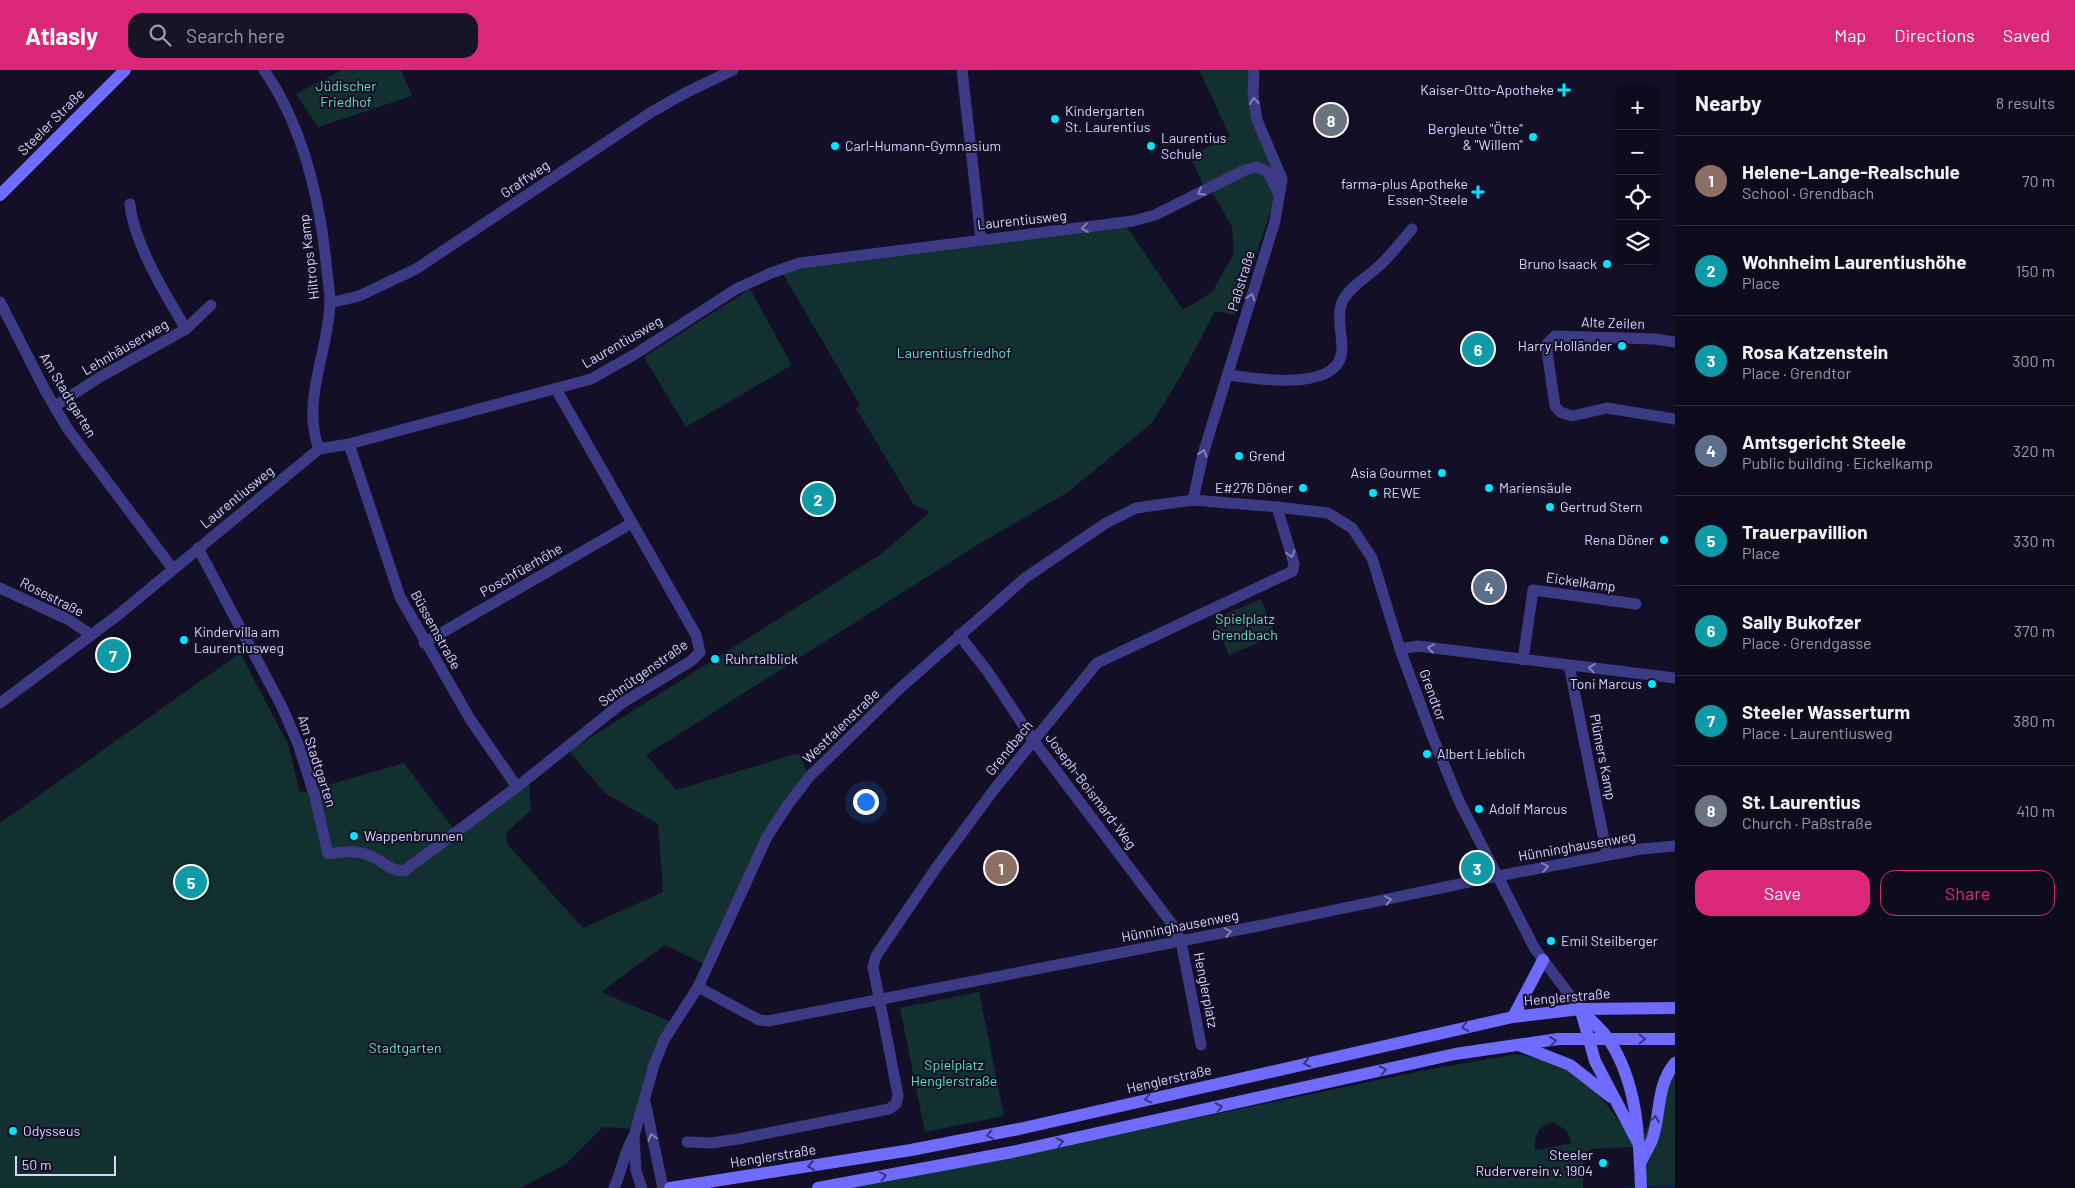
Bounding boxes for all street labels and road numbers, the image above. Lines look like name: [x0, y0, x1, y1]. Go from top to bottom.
street label: Steeler Straße: [14, 85, 88, 159]
street label: Graffweg: [497, 156, 552, 201]
street label: Laurentiusweg: [976, 206, 1068, 233]
street label: Hiltrops Kamp: [295, 213, 322, 301]
street label: Paßstraße: [1223, 249, 1258, 313]
street label: Laurentiusweg: [579, 312, 665, 371]
street label: Alte Zeilen: [1581, 313, 1645, 332]
street label: Lehnhäuserweg: [78, 315, 171, 378]
street label: Am Stadtgarten: [36, 349, 100, 440]
street label: Laurentiusweg: [196, 462, 277, 532]
street label: Poschfüerhöhe: [477, 539, 565, 600]
street label: Eickelkamp: [1545, 568, 1617, 595]
street label: Rosestraße: [17, 573, 87, 620]
street label: Büssemstraße: [408, 587, 465, 672]
street label: Schnütgenstraße: [595, 636, 691, 710]
street label: Grendtor: [1416, 667, 1451, 723]
street label: Westfalenstraße: [799, 685, 883, 767]
street label: Plümers Kamp: [1587, 712, 1620, 802]
street label: Am Stadtgarten: [295, 713, 340, 809]
street label: Grendbach: [981, 717, 1036, 779]
street label: Joseph-Boismard-Weg: [1042, 729, 1141, 852]
street label: Hünninghausenweg: [1517, 827, 1637, 864]
street label: Hünninghausenweg: [1120, 906, 1240, 945]
street label: Henglerplatz: [1191, 951, 1222, 1029]
street label: Henglerstraße: [1523, 984, 1611, 1009]
street label: Henglerstraße: [1125, 1060, 1213, 1097]
street label: Henglerstraße: [729, 1140, 817, 1171]

